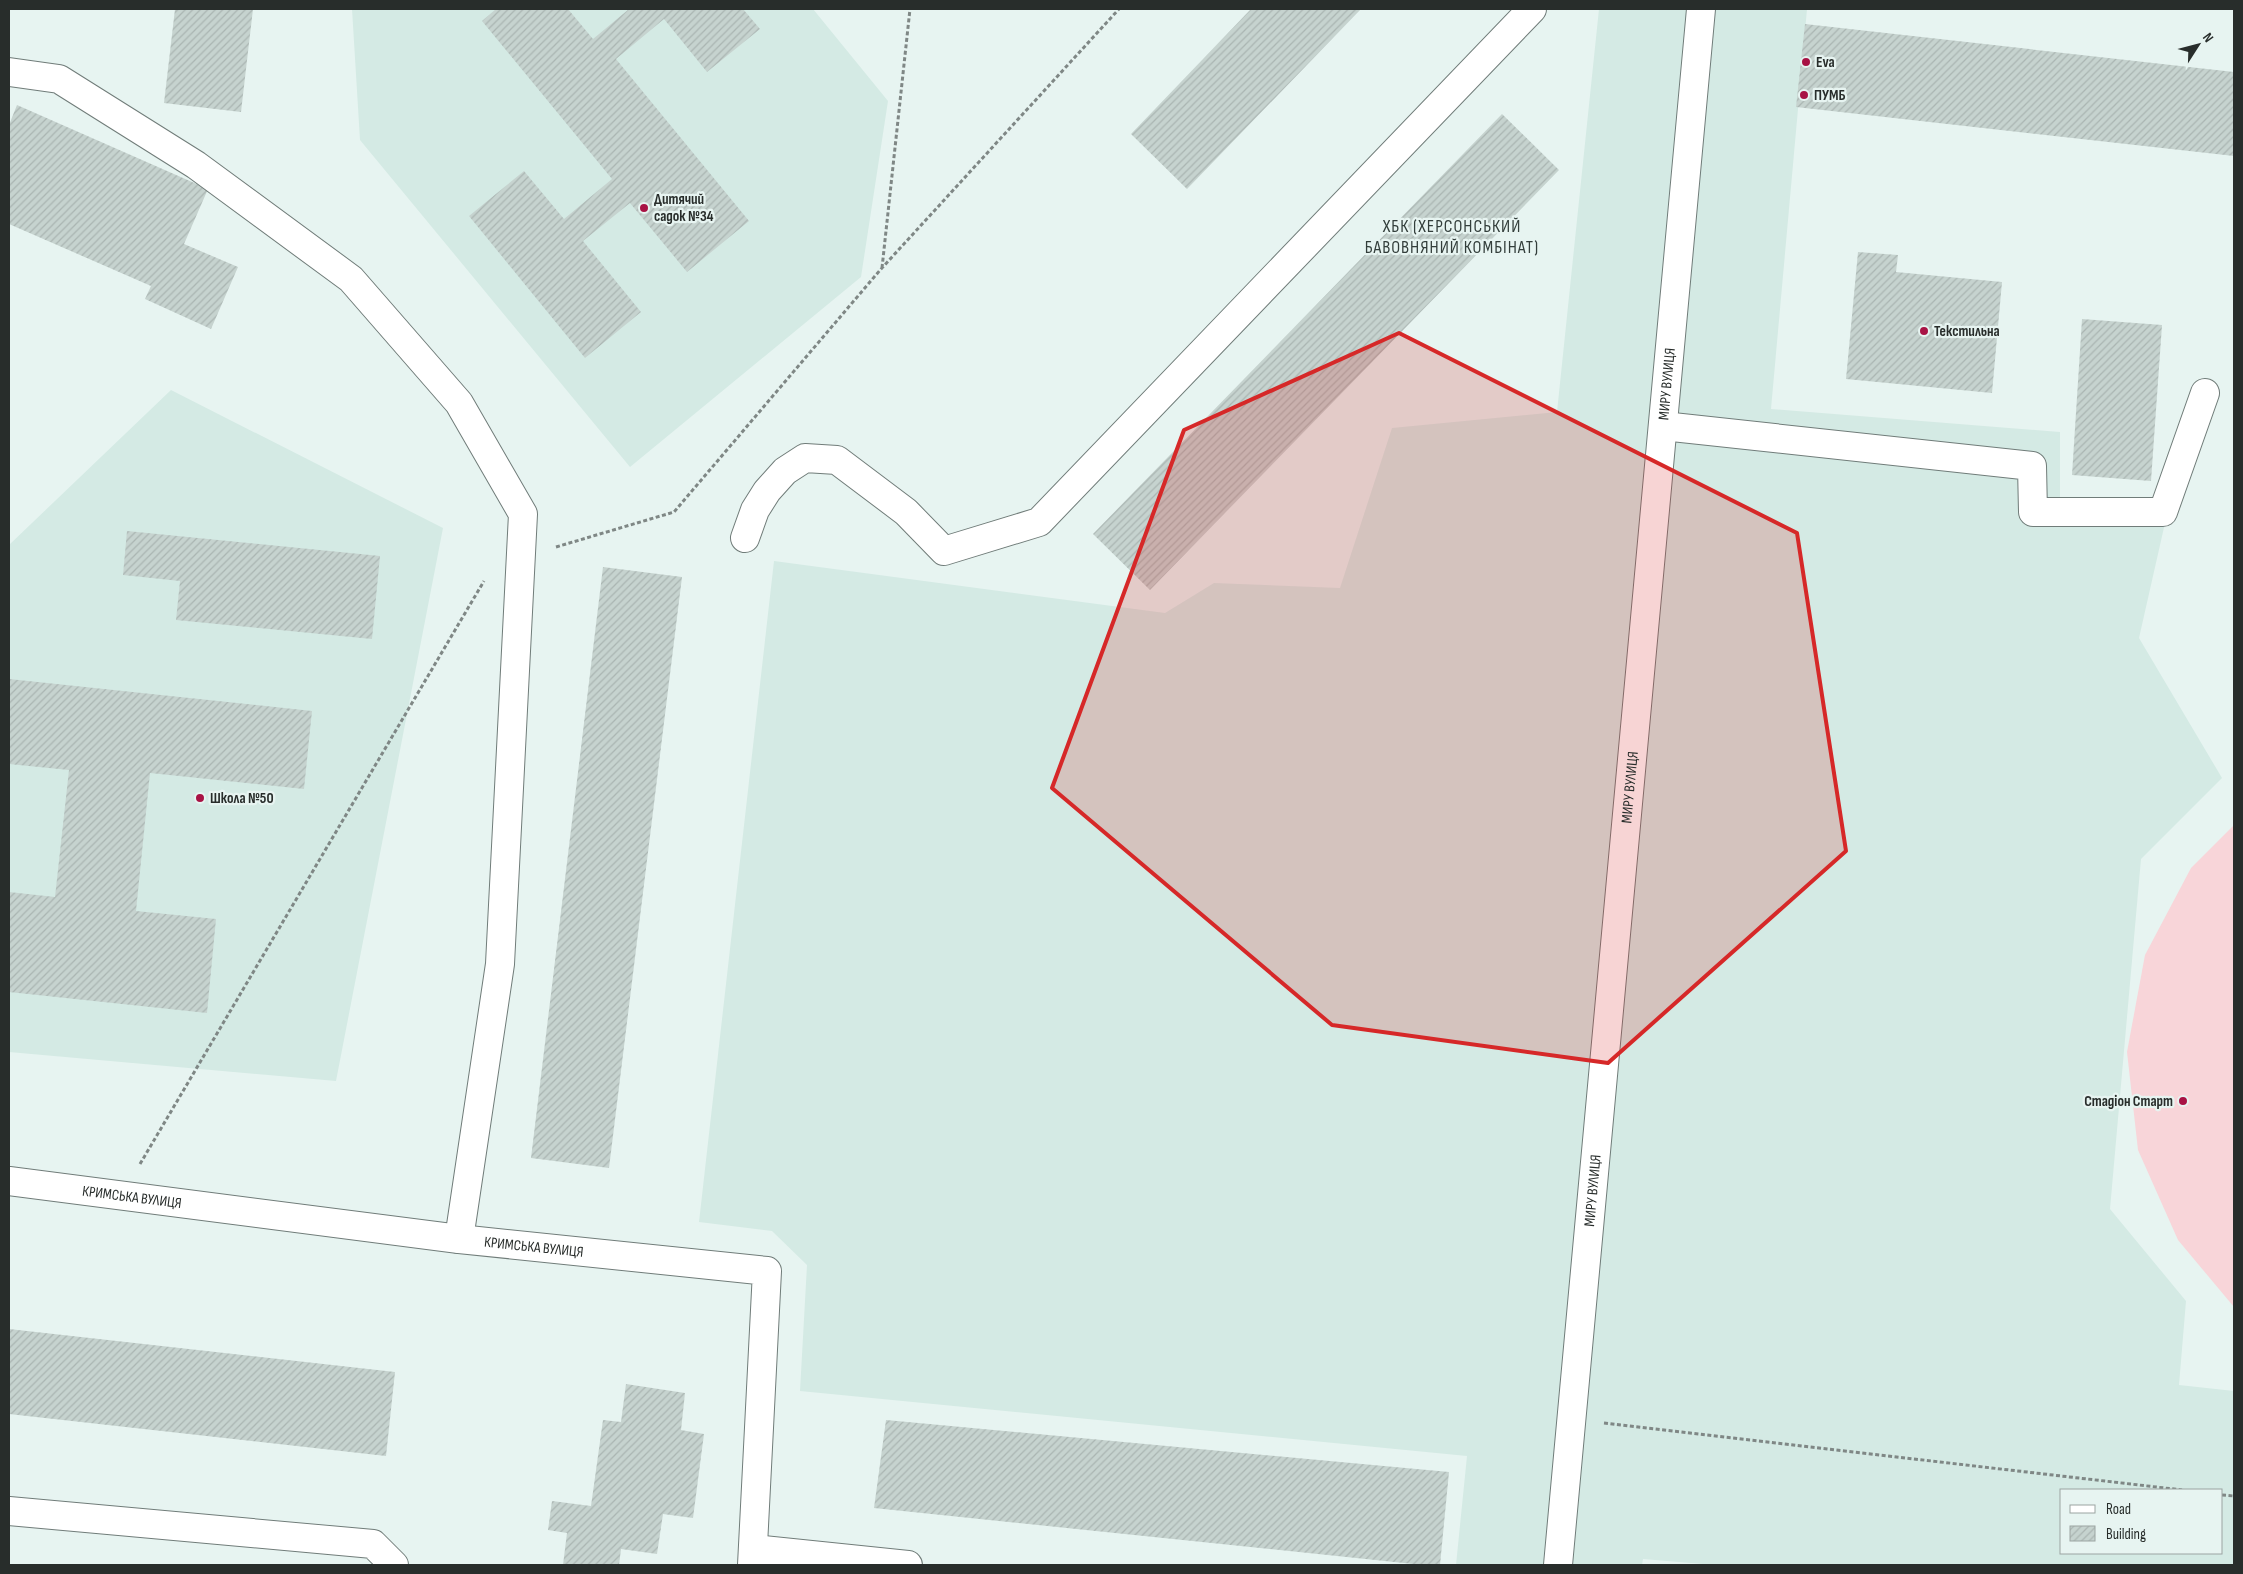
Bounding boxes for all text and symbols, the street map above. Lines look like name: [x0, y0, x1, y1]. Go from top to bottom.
north arrow: [2173, 20, 2223, 70]
text: N: [2199, 30, 2217, 46]
place label: Eva: [1816, 53, 1835, 72]
marker: Eva: [1800, 56, 1812, 68]
place label: ПУМБ: [1814, 86, 1845, 105]
marker: ПУМБ: [1798, 89, 1810, 101]
place label: Дитячий садок №34: [654, 190, 714, 226]
marker: Дитячий садок №34: [638, 202, 650, 214]
district label: ХБК (ХЕРСОНСЬКИЙ БАВОВНЯНИЙ КОМБІНАТ): [1365, 216, 1539, 258]
place label: Текстильна: [1934, 322, 2000, 341]
marker: Текстильна: [1918, 325, 1930, 337]
street label: МИРУ ВУЛИЦЯ: [1654, 347, 1679, 421]
street label: МИРУ ВУЛИЦЯ: [1617, 750, 1642, 824]
place label: Школа №50: [210, 789, 274, 808]
marker: Школа №50: [194, 792, 206, 804]
place label: Стадіон Старт: [2084, 1092, 2173, 1111]
marker: Стадіон Старт: [2177, 1095, 2189, 1107]
street label: МИРУ ВУЛИЦЯ: [1580, 1154, 1605, 1227]
street label: КРИМСЬКА ВУЛИЦЯ: [81, 1181, 183, 1213]
street label: КРИМСЬКА ВУЛИЦЯ: [483, 1232, 584, 1261]
legend: [2060, 1489, 2223, 1554]
text: Road: [2106, 1500, 2131, 1519]
text: Building: [2106, 1525, 2146, 1544]

